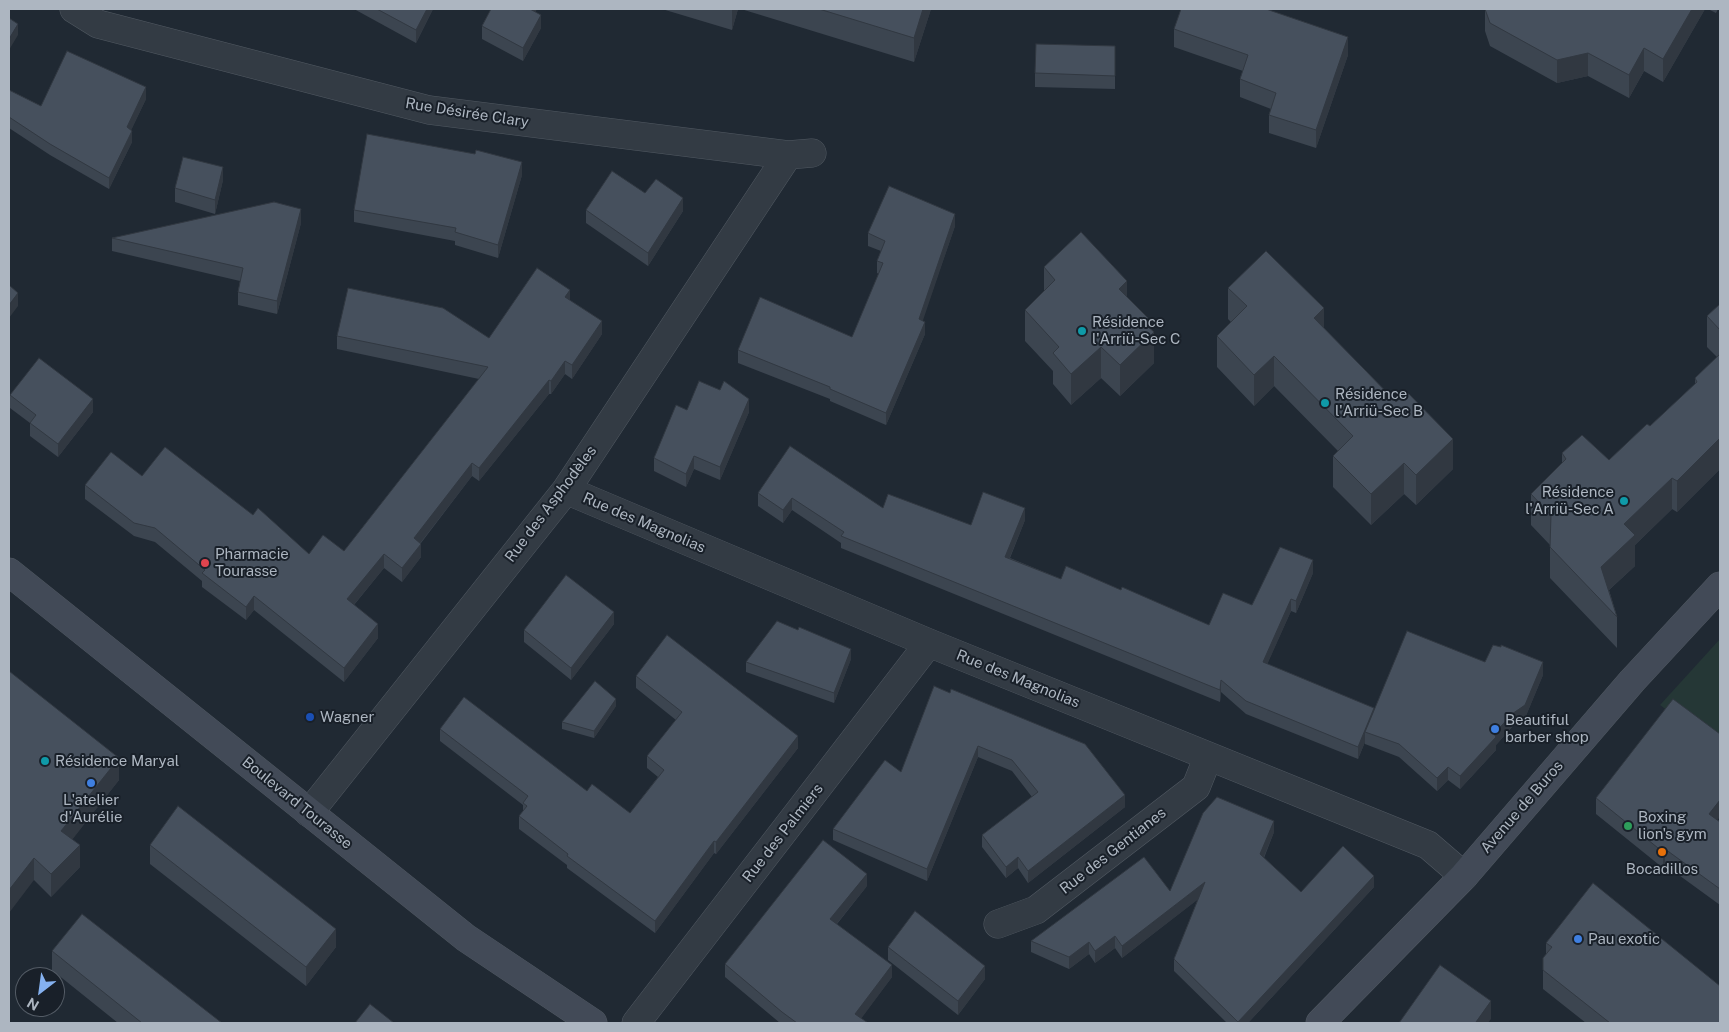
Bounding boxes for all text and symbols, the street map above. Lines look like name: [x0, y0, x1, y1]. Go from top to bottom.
street label: Rue Désirée Clary: [404, 94, 530, 132]
place label: Résidence l'Arriü-Sec C: [1092, 313, 1180, 348]
marker: Résidence l'Arriü-Sec C: [1076, 325, 1088, 337]
place label: Résidence l'Arriü-Sec B: [1335, 385, 1423, 420]
marker: Résidence l'Arriü-Sec B: [1319, 397, 1331, 409]
street label: Rue des Asphodèles: [501, 442, 601, 566]
place label: Résidence l'Arriü-Sec A: [1525, 483, 1614, 518]
street label: Rue des Magnolias: [580, 489, 708, 557]
marker: Résidence l'Arriü-Sec A: [1618, 495, 1630, 507]
place label: Pharmacie Tourasse: [215, 545, 289, 580]
marker: Pharmacie Tourasse: [199, 557, 211, 569]
street label: Rue des Magnolias: [954, 646, 1082, 712]
place label: Wagner: [320, 708, 374, 726]
marker: Wagner: [304, 711, 316, 723]
place label: Beautiful barber shop: [1505, 711, 1589, 746]
marker: Beautiful barber shop: [1489, 723, 1501, 735]
place label: Résidence Maryal: [55, 752, 179, 770]
street label: Boulevard Tourasse: [238, 753, 356, 853]
marker: Résidence Maryal: [39, 755, 51, 767]
street label: Avenue de Buros: [1477, 757, 1567, 857]
marker: L'atelier d'Aurélie: [85, 777, 97, 789]
street label: Rue des Palmiers: [739, 780, 827, 886]
place label: L'atelier d'Aurélie: [60, 791, 122, 826]
street label: Rue des Gentianes: [1056, 804, 1170, 898]
place label: Boxing lion's gym: [1638, 808, 1707, 843]
marker: Boxing lion's gym: [1622, 820, 1634, 832]
marker: Bocadillos: [1656, 846, 1668, 858]
place label: Bocadillos: [1626, 860, 1698, 878]
place label: Pau exotic: [1588, 930, 1660, 948]
marker: Pau exotic: [1572, 933, 1584, 945]
north arrow: [15, 967, 65, 1017]
text: N: [24, 994, 42, 1014]

